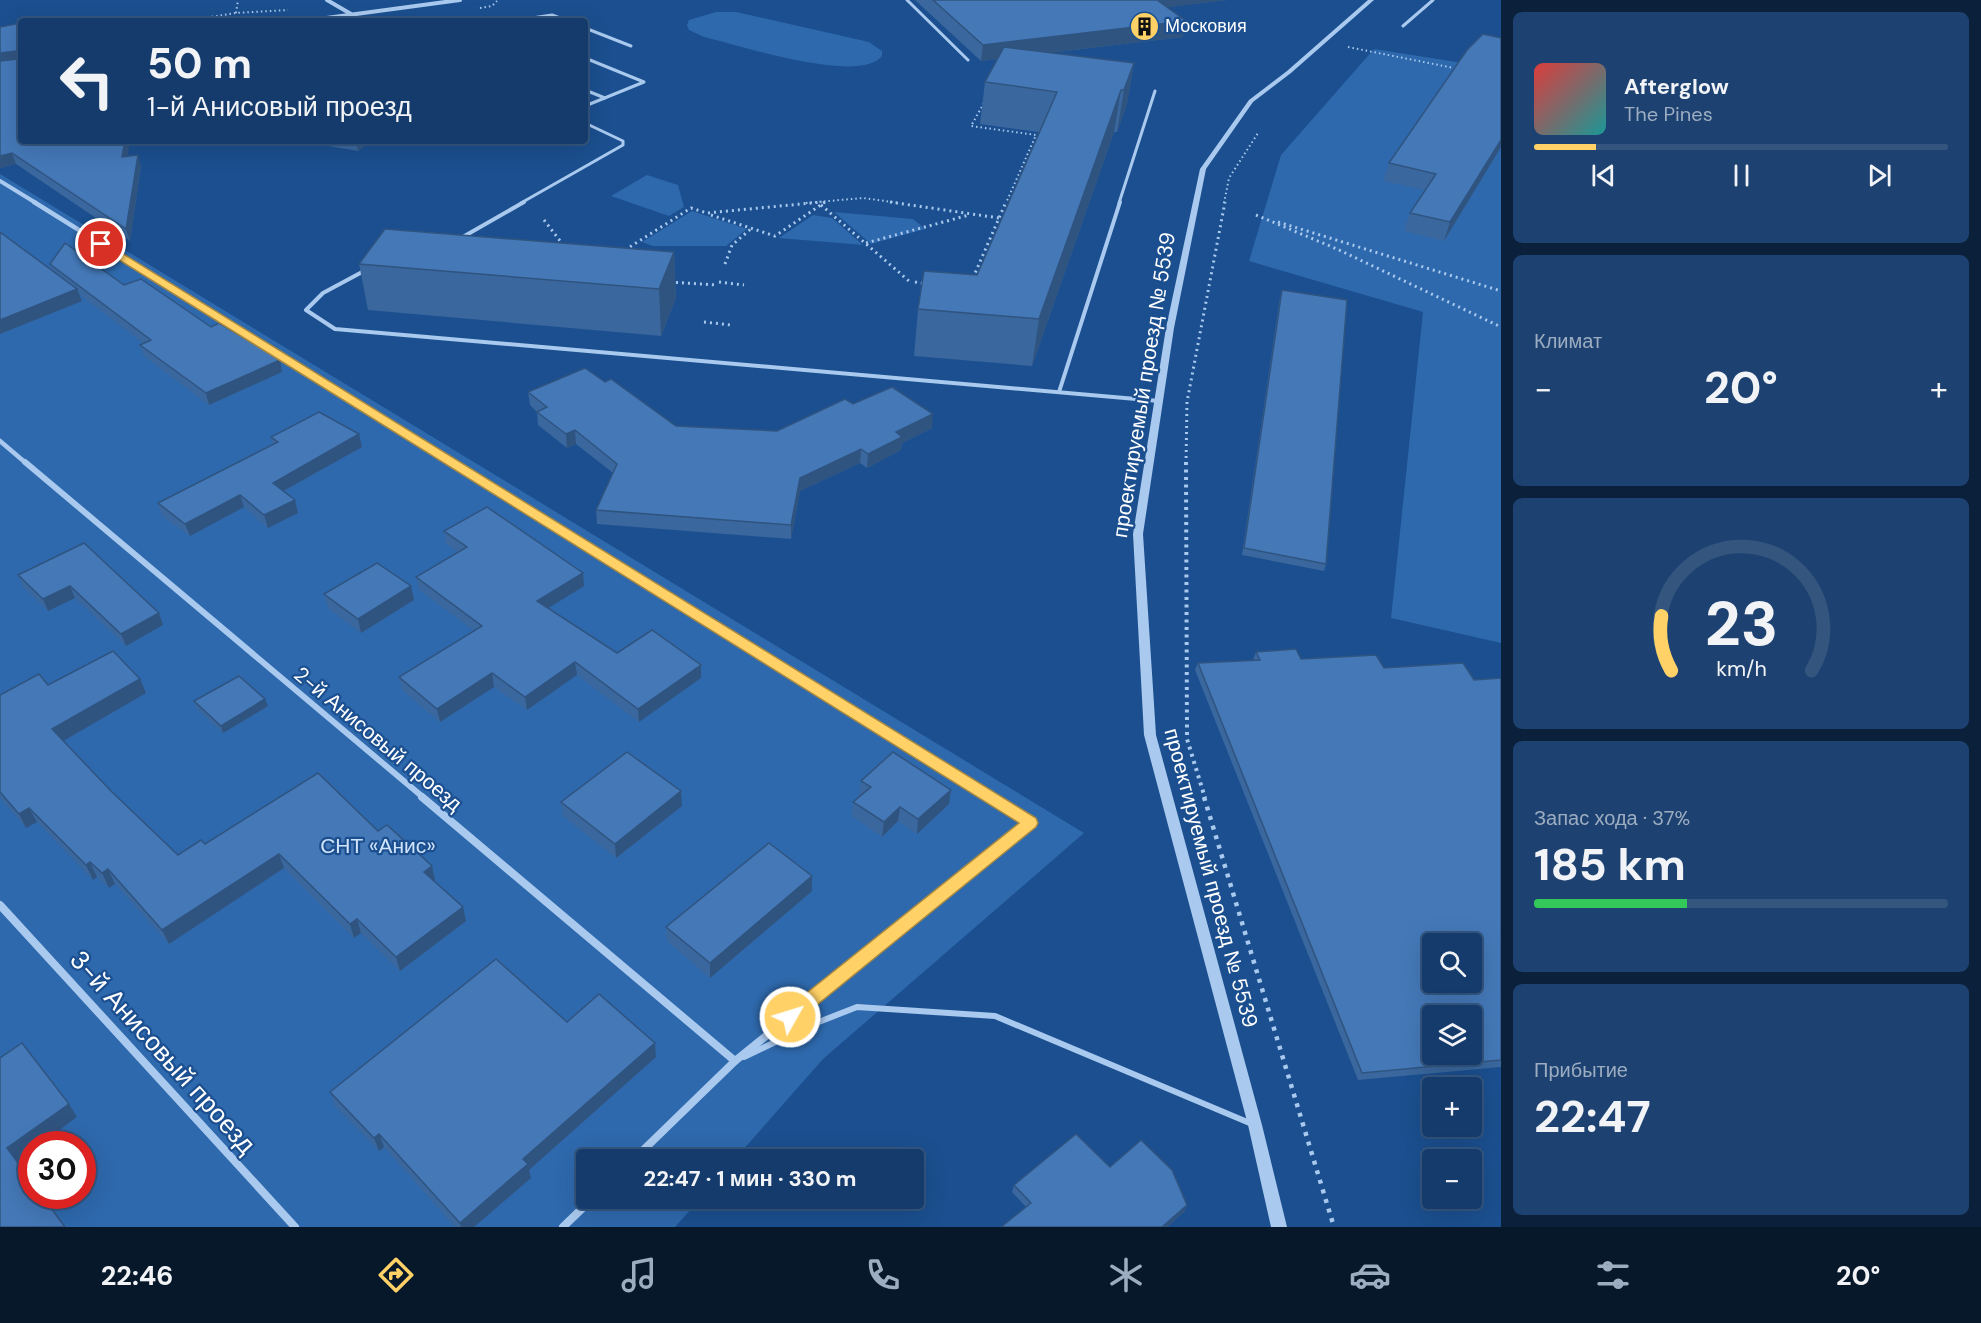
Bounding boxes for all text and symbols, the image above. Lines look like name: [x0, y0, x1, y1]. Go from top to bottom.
building icon: Московия: [1128, 10, 1160, 42]
place label: Московия: [1165, 14, 1247, 38]
text: 50 m: [147, 36, 252, 91]
icon: left: [48, 42, 126, 120]
text: Afterglow: [1624, 72, 1729, 101]
text: 1-й Анисовый проезд: [147, 89, 412, 124]
text: The Pines: [1624, 101, 1713, 127]
icon: previous: [1587, 159, 1620, 192]
icon: pause: [1725, 159, 1758, 192]
icon: next: [1863, 159, 1896, 192]
pin: [75, 218, 126, 269]
icon: arrive: [84, 227, 117, 260]
street label: проектируемый проезд № 5539: [1106, 230, 1182, 540]
text: Климат: [1534, 328, 1602, 354]
text: 20°: [1704, 358, 1778, 417]
text: −: [1534, 367, 1552, 410]
text: +: [1930, 367, 1948, 410]
text: 23: [1704, 583, 1778, 664]
text: km/h: [1716, 655, 1766, 683]
street label: 2-й Анисовый проезд: [288, 660, 468, 818]
street label: проектируемый проезд № 5539: [1157, 725, 1265, 1031]
text: Запас хода · 37%: [1534, 805, 1690, 831]
park label: СНТ «Анис»: [320, 832, 436, 860]
text: 185 km: [1534, 835, 1686, 894]
map controls: [1422, 933, 1482, 1209]
button: search: [1422, 933, 1482, 993]
street label: 3-й Анисовый проезд: [63, 943, 263, 1161]
position arrow: [758, 985, 822, 1049]
button: layers: [1422, 1005, 1482, 1065]
text: Прибытие: [1534, 1057, 1628, 1083]
button: +: [1422, 1077, 1482, 1137]
text: 22:47: [1534, 1087, 1651, 1146]
speed limit sign: 30: [18, 1131, 96, 1209]
button: −: [1422, 1149, 1482, 1209]
text: 22:47 · 1 мин · 330 m: [643, 1164, 857, 1193]
icon: directions: [375, 1254, 417, 1296]
icon: music: [618, 1254, 660, 1296]
icon: phone: [862, 1254, 904, 1296]
icon: climate: [1105, 1254, 1147, 1296]
icon: car: [1349, 1254, 1391, 1296]
icon: filters: [1592, 1254, 1634, 1296]
text: 22:46: [101, 1258, 173, 1293]
text: 20°: [1836, 1258, 1880, 1293]

